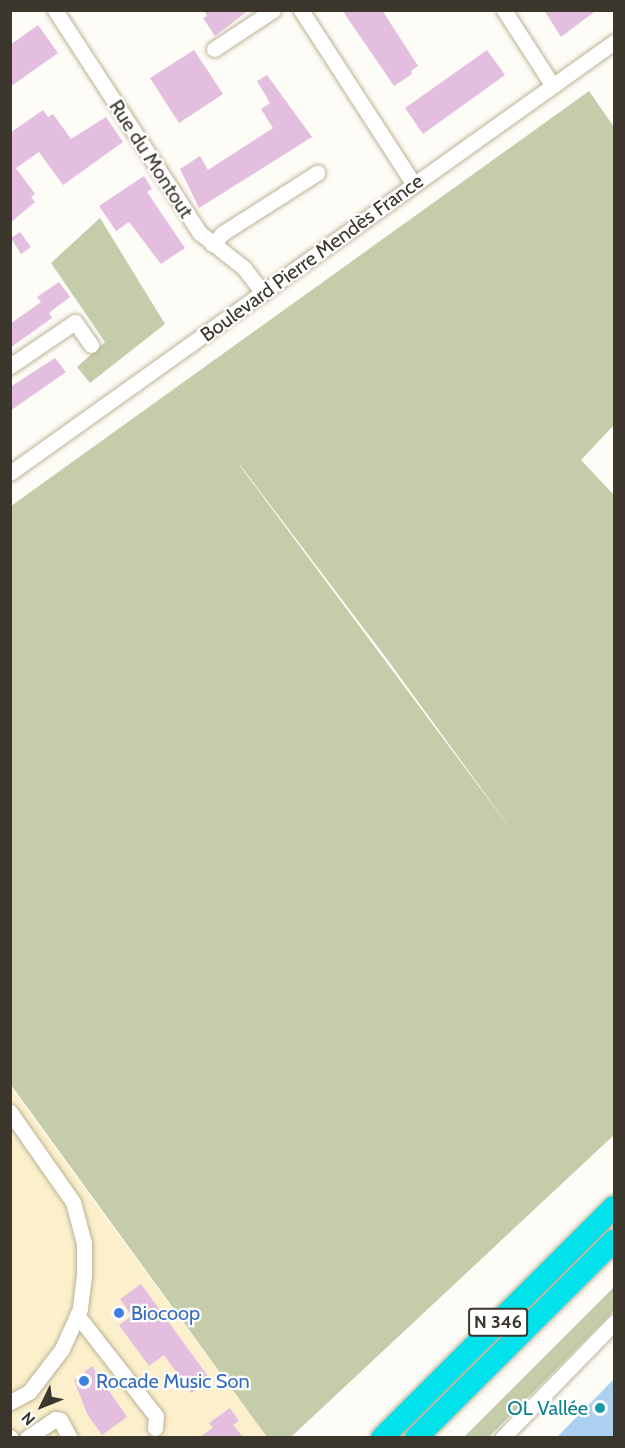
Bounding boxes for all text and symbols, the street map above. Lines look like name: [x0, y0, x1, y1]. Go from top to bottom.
street label: Rue du Montout: [104, 95, 198, 223]
street label: Boulevard Pierre Mendès France: [196, 169, 428, 347]
place label: Biocoop: [131, 1301, 200, 1325]
marker: Biocoop: [112, 1306, 126, 1320]
road number: N 346: [468, 1307, 528, 1337]
place label: Rocade Music Son: [96, 1369, 250, 1393]
marker: Rocade Music Son: [77, 1374, 91, 1388]
north arrow: [12, 1376, 72, 1436]
place label: OL Vallée: [507, 1396, 588, 1420]
marker: OL Vallée: [593, 1401, 607, 1415]
text: N: [18, 1408, 39, 1429]

